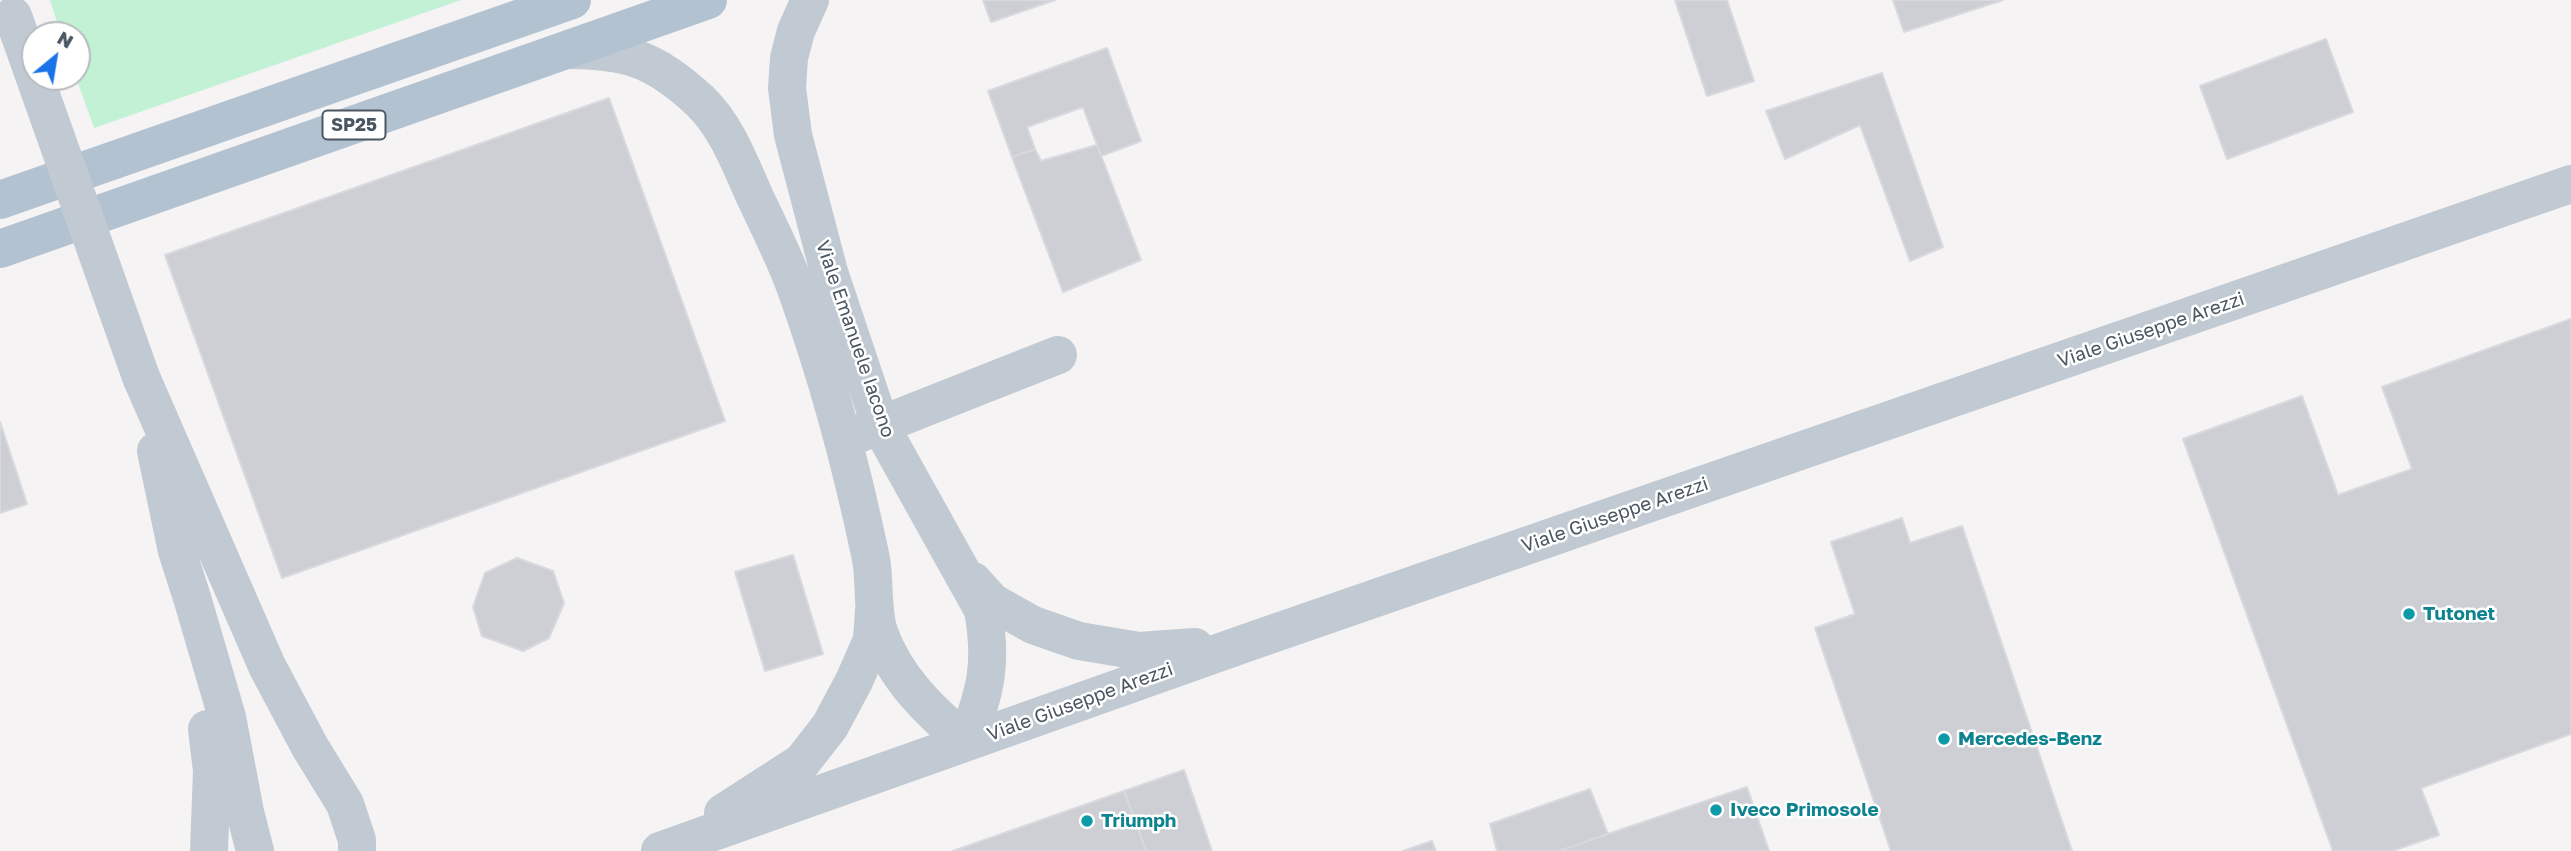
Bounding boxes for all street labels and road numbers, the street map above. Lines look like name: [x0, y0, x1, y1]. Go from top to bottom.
road number: SP25: [322, 110, 386, 140]
street label: Viale Emanuele Iacono: [811, 238, 899, 440]
street label: Viale Giuseppe Arezzi: [2055, 287, 2247, 373]
street label: Viale Giuseppe Arezzi: [1519, 472, 1711, 558]
street label: Viale Giuseppe Arezzi: [984, 658, 1176, 746]

